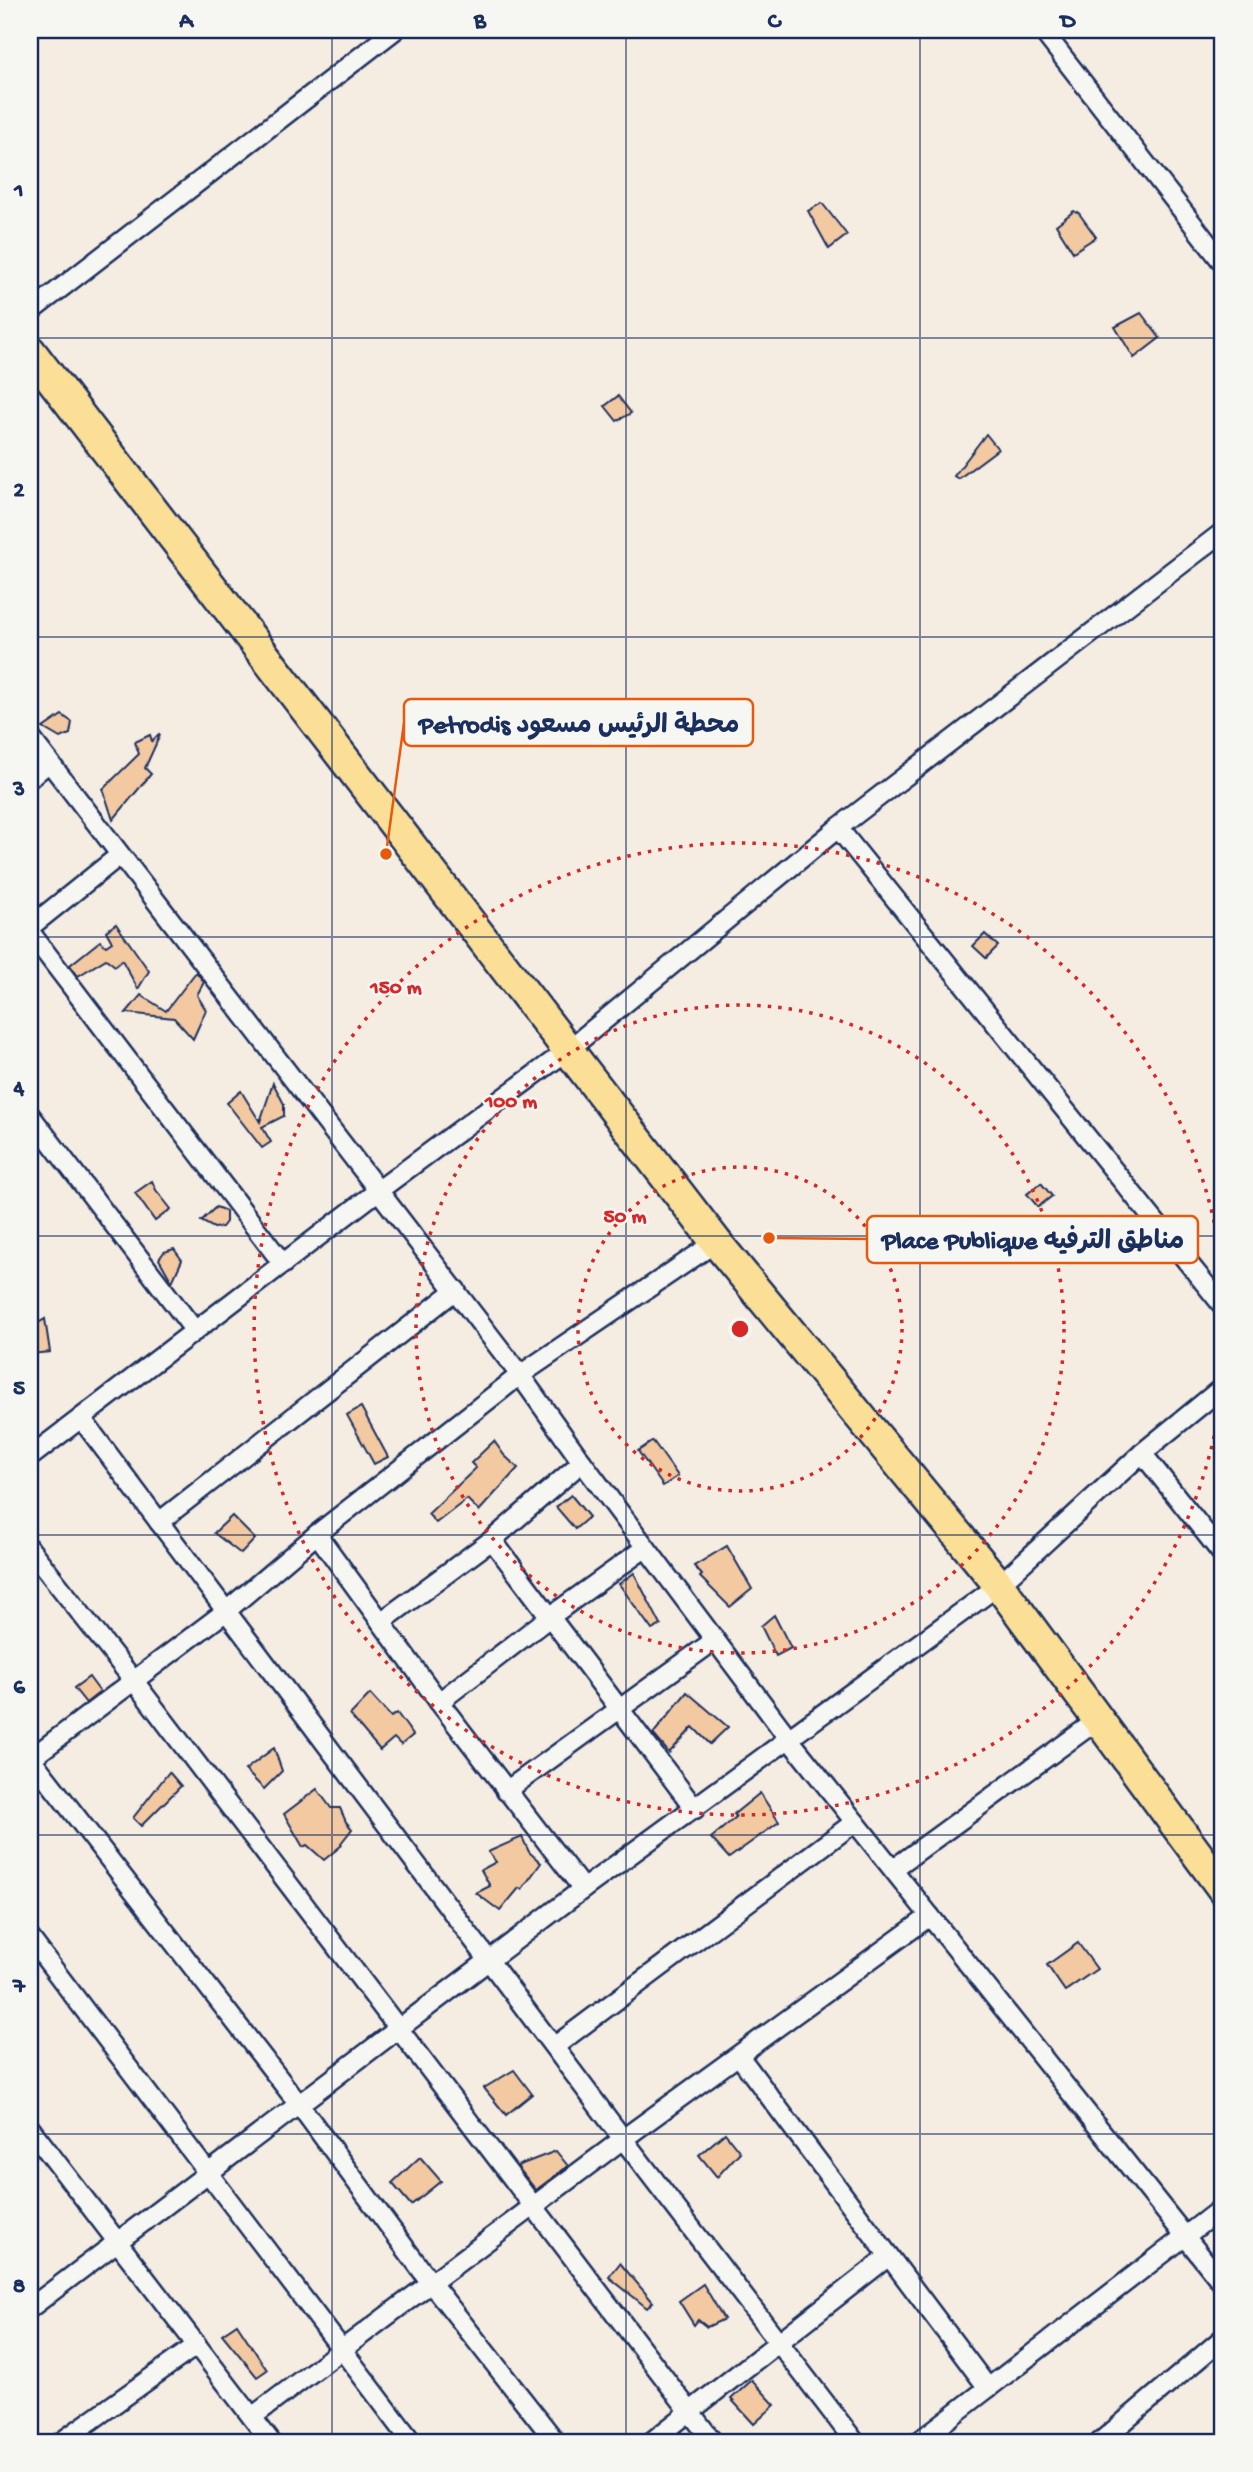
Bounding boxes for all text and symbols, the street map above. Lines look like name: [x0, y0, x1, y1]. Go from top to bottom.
text: A: [178, 9, 194, 36]
text: B: [473, 9, 487, 36]
text: C: [768, 9, 783, 36]
text: D: [1059, 9, 1077, 36]
text: 1: [13, 178, 24, 205]
text: 2: [13, 478, 25, 505]
callout: Petrodis محطة الرئيس مسعود: [404, 699, 753, 746]
text: Petrodis محطة الرئيس مسعود: [417, 711, 739, 743]
text: 3: [12, 777, 25, 804]
text: 150 m: [369, 977, 422, 1002]
text: 4: [13, 1076, 25, 1103]
text: 100 m: [484, 1091, 537, 1116]
text: 50 m: [604, 1206, 647, 1231]
callout: Place Publique مناطق الترفيه: [867, 1216, 1198, 1263]
text: Place Publique مناطق الترفيه: [880, 1225, 1184, 1259]
centre of rings: [728, 1317, 752, 1341]
text: 5: [13, 1376, 25, 1403]
text: 6: [13, 1675, 26, 1702]
text: 7: [12, 1974, 26, 2001]
text: 8: [13, 2274, 26, 2301]

